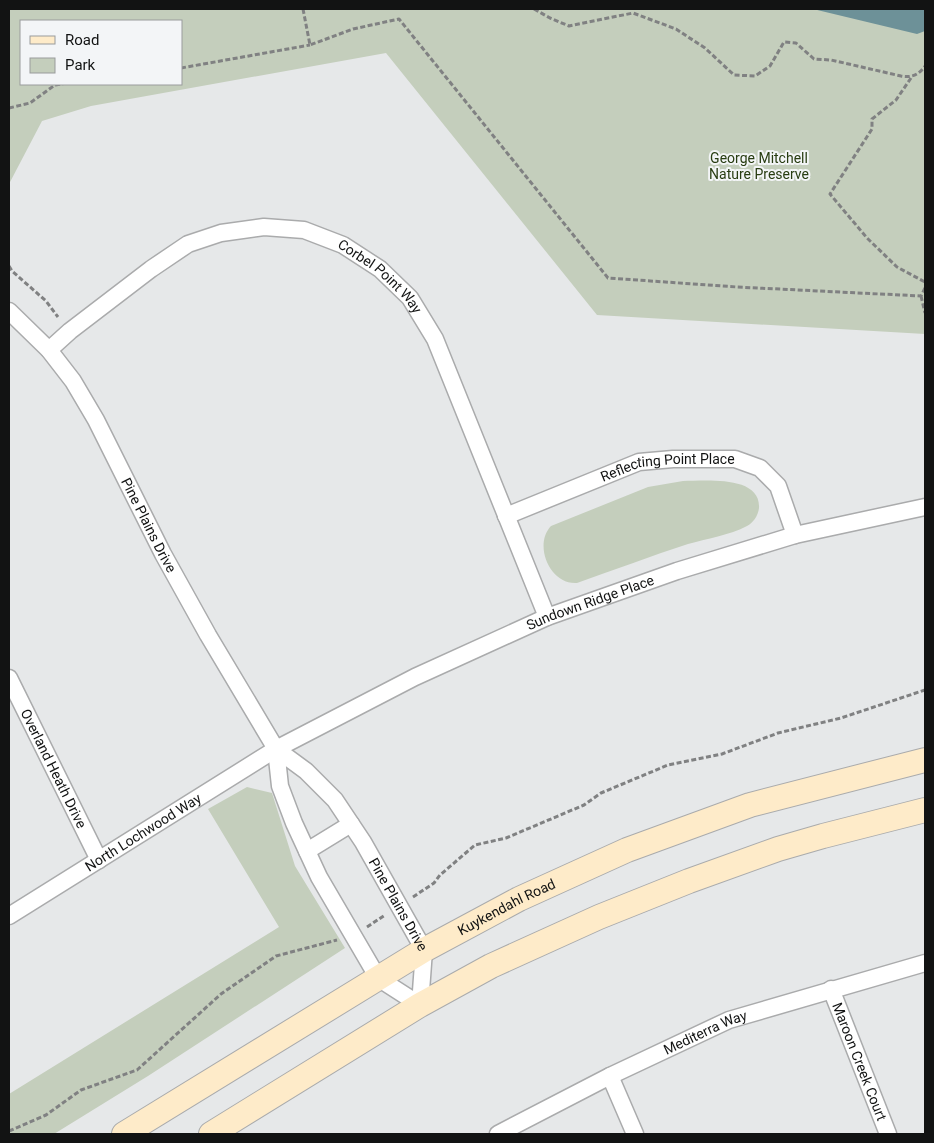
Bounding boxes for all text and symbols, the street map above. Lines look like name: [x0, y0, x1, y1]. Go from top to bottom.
legend: [20, 20, 182, 85]
text: Road: [65, 31, 99, 49]
text: Park: [65, 56, 96, 74]
park label: George Mitchell Nature Preserve: [709, 150, 809, 182]
street label: Corbel Point Way: [335, 236, 425, 316]
street label: Reflecting Point Place: [598, 451, 735, 485]
street label: Pine Plains Drive: [118, 475, 180, 575]
street label: Sundown Ridge Place: [524, 572, 656, 633]
street label: Overland Heath Drive: [18, 706, 90, 831]
street label: North Lochwood Way: [82, 790, 204, 874]
street label: Pine Plains Drive: [366, 855, 431, 954]
street label: Kuykendahl Road: [455, 876, 558, 938]
street label: Maroon Creek Court: [829, 1000, 890, 1123]
street label: Mediterra Way: [661, 1007, 749, 1058]

